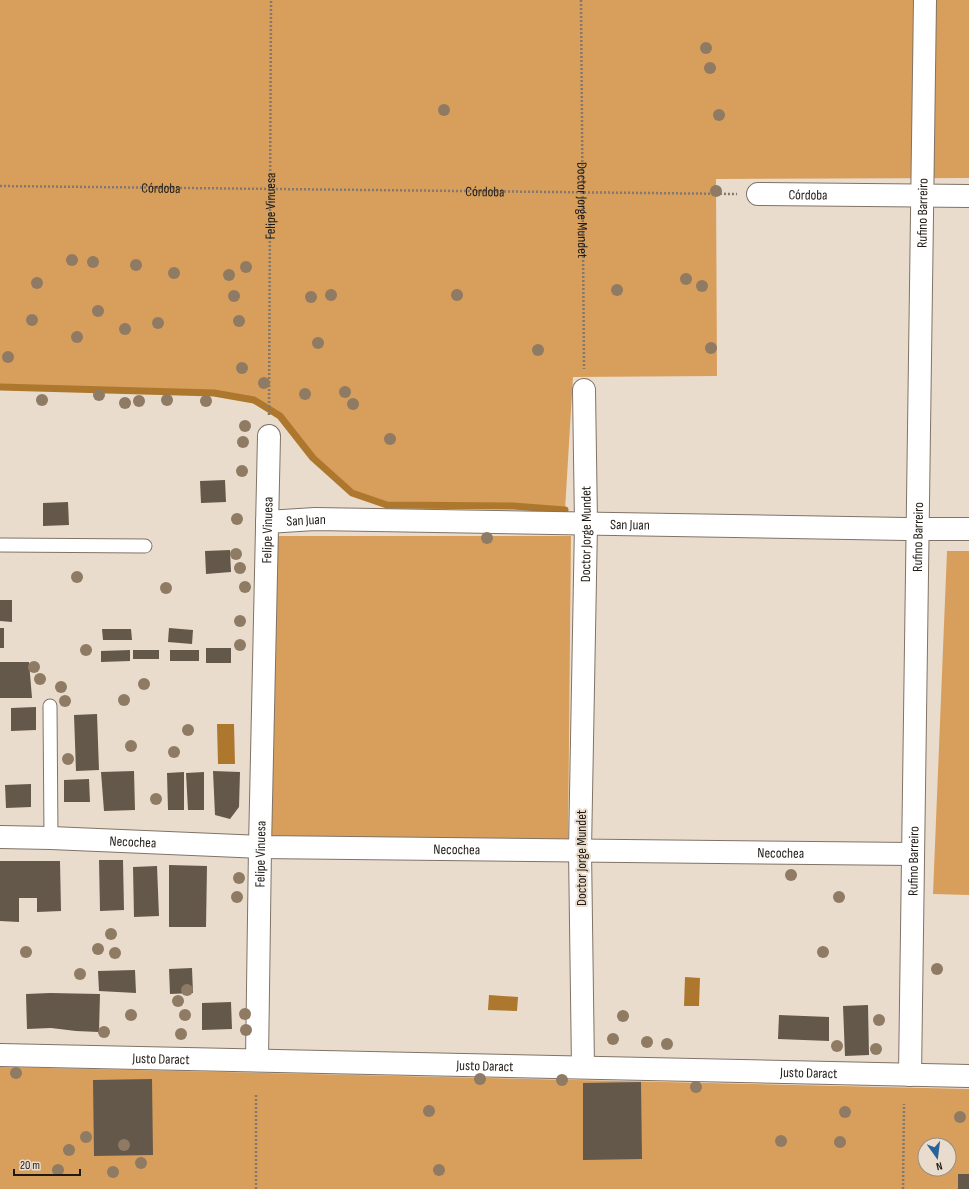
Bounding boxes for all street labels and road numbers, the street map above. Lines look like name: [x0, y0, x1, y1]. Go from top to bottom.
street label: Doctor Jorge Mundet: [574, 162, 592, 258]
street label: Felipe Vinuesa: [261, 173, 279, 239]
street label: Rufino Barreiro: [913, 178, 931, 248]
street label: Córdoba: [141, 179, 181, 196]
street label: Córdoba: [465, 183, 505, 200]
street label: Córdoba: [788, 186, 828, 203]
street label: Doctor Jorge Mundet: [576, 486, 595, 582]
street label: Felipe Vinuesa: [258, 497, 276, 564]
street label: Rufino Barreiro: [909, 502, 926, 572]
street label: San Juan: [286, 510, 326, 529]
street label: San Juan: [610, 515, 650, 533]
street label: Doctor Jorge Mundet: [573, 810, 590, 906]
street label: Felipe Vinuesa: [251, 820, 269, 888]
street label: Rufino Barreiro: [904, 826, 922, 896]
street label: Necochea: [109, 832, 157, 851]
street label: Necochea: [433, 840, 480, 858]
street label: Necochea: [757, 844, 804, 861]
street label: Justo Daract: [131, 1049, 190, 1068]
street label: Justo Daract: [455, 1056, 514, 1075]
street label: Justo Daract: [779, 1063, 838, 1082]

